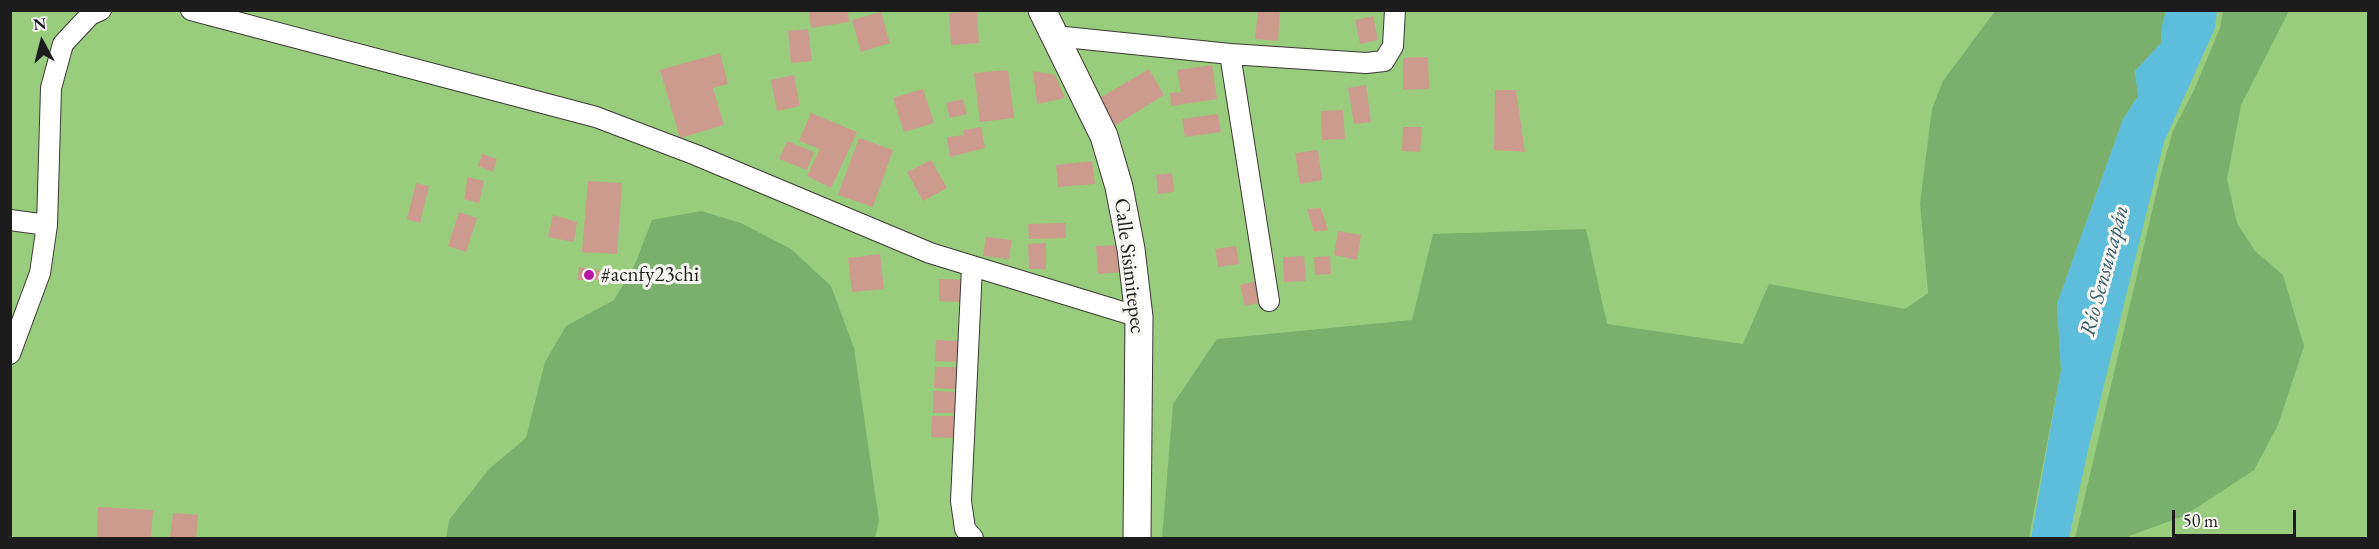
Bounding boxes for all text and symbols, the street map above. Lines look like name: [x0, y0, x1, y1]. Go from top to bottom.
north arrow: [12, 12, 72, 72]
text: N: [32, 12, 47, 35]
street label: Calle Sisimitepec: [1108, 197, 1150, 335]
water label: Río Sensunapán: [2075, 203, 2135, 339]
place label: #acnfy23chi: [601, 262, 699, 288]
marker: #acnfy23chi: [582, 268, 596, 282]
scale bar: [2175, 498, 2300, 536]
text: 50 m: [2183, 509, 2218, 532]

